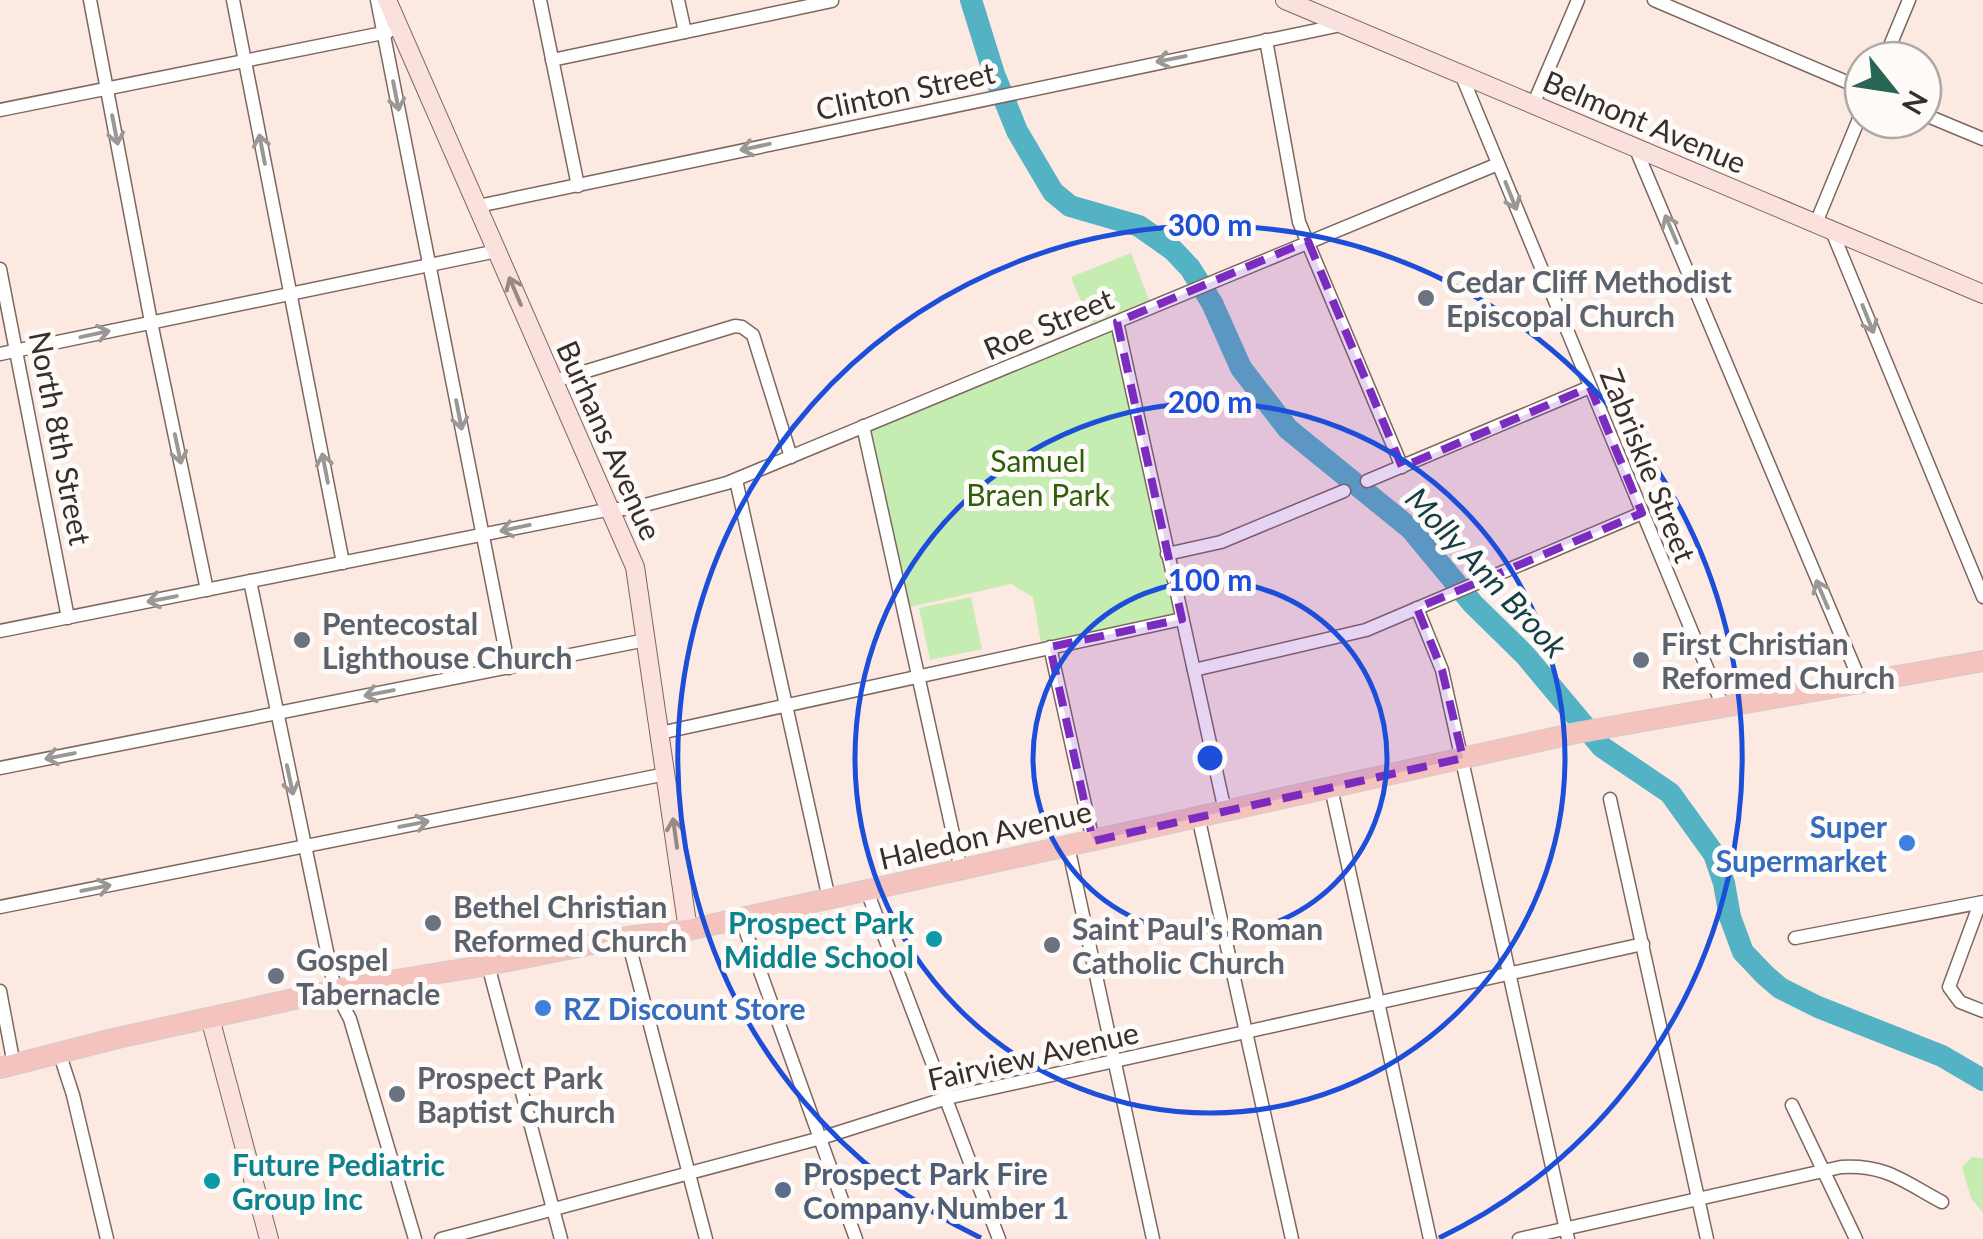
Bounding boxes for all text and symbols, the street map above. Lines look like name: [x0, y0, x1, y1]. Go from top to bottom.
north arrow: [1843, 40, 1943, 140]
one-way arrow: [1155, 51, 1187, 70]
street label: Clinton Street: [812, 53, 998, 127]
street label: Belmont Avenue: [1538, 62, 1752, 180]
one-way arrow: [387, 79, 406, 112]
text: N: [1895, 85, 1936, 121]
one-way arrow: [107, 113, 126, 145]
one-way arrow: [252, 133, 271, 166]
one-way arrow: [740, 139, 772, 158]
one-way arrow: [1504, 181, 1522, 211]
text: 300 m: [1168, 206, 1252, 242]
one-way arrow: [1661, 214, 1679, 245]
place label: Cedar Cliff Methodist Episcopal Church: [1446, 263, 1732, 333]
one-way arrow: [505, 276, 523, 307]
street label: Roe Street: [978, 280, 1118, 366]
marker: Cedar Cliff Methodist Episcopal Church: [1415, 287, 1437, 309]
one-way arrow: [1860, 303, 1878, 334]
one-way arrow: [79, 323, 111, 342]
street label: North 8th Street: [23, 328, 99, 548]
street label: Burhans Avenue: [550, 335, 670, 545]
street label: Zabriskie Street: [1594, 363, 1704, 567]
text: 200 m: [1168, 383, 1252, 419]
one-way arrow: [450, 398, 469, 430]
one-way arrow: [170, 432, 188, 464]
park label: Samuel Braen Park: [966, 442, 1111, 512]
one-way arrow: [314, 453, 333, 485]
water label: Molly Ann Brook: [1398, 479, 1576, 666]
one-way arrow: [500, 520, 532, 539]
text: 100 m: [1168, 561, 1252, 597]
one-way arrow: [1812, 579, 1830, 610]
one-way arrow: [147, 590, 179, 609]
place label: Pentecostal Lighthouse Church: [322, 605, 572, 675]
place label: First Christian Reformed Church: [1661, 625, 1895, 695]
marker: Pentecostal Lighthouse Church: [291, 629, 313, 651]
marker: First Christian Reformed Church: [1630, 649, 1652, 671]
one-way arrow: [364, 685, 396, 704]
centre of rings: [1192, 740, 1228, 776]
one-way arrow: [44, 747, 77, 766]
one-way arrow: [282, 763, 301, 795]
street label: Haledon Avenue: [875, 792, 1095, 876]
place label: Super Supermarket: [1716, 808, 1888, 878]
one-way arrow: [397, 814, 429, 833]
one-way arrow: [665, 817, 683, 850]
marker: Super Supermarket: [1896, 832, 1918, 854]
one-way arrow: [79, 878, 111, 897]
place label: Bethel Christian Reformed Church: [453, 888, 687, 958]
place label: Prospect Park Middle School: [724, 904, 915, 974]
place label: Saint Paul's Roman Catholic Church: [1072, 910, 1323, 980]
marker: Bethel Christian Reformed Church: [422, 912, 444, 934]
marker: Prospect Park Middle School: [923, 928, 945, 950]
marker: Saint Paul's Roman Catholic Church: [1041, 934, 1063, 956]
place label: Gospel Tabernacle: [296, 941, 440, 1011]
marker: Gospel Tabernacle: [265, 965, 287, 987]
place label: RZ Discount Store: [563, 990, 805, 1026]
marker: RZ Discount Store: [532, 997, 554, 1019]
street label: Fairview Avenue: [924, 1013, 1142, 1097]
place label: Prospect Park Baptist Church: [417, 1059, 615, 1129]
marker: Prospect Park Baptist Church: [386, 1083, 408, 1105]
place label: Future Pediatric Group Inc: [232, 1146, 445, 1216]
place label: Prospect Park Fire Company Number 1: [803, 1155, 1069, 1225]
marker: Future Pediatric Group Inc: [201, 1170, 223, 1192]
marker: Prospect Park Fire Company Number 1: [772, 1179, 794, 1201]

